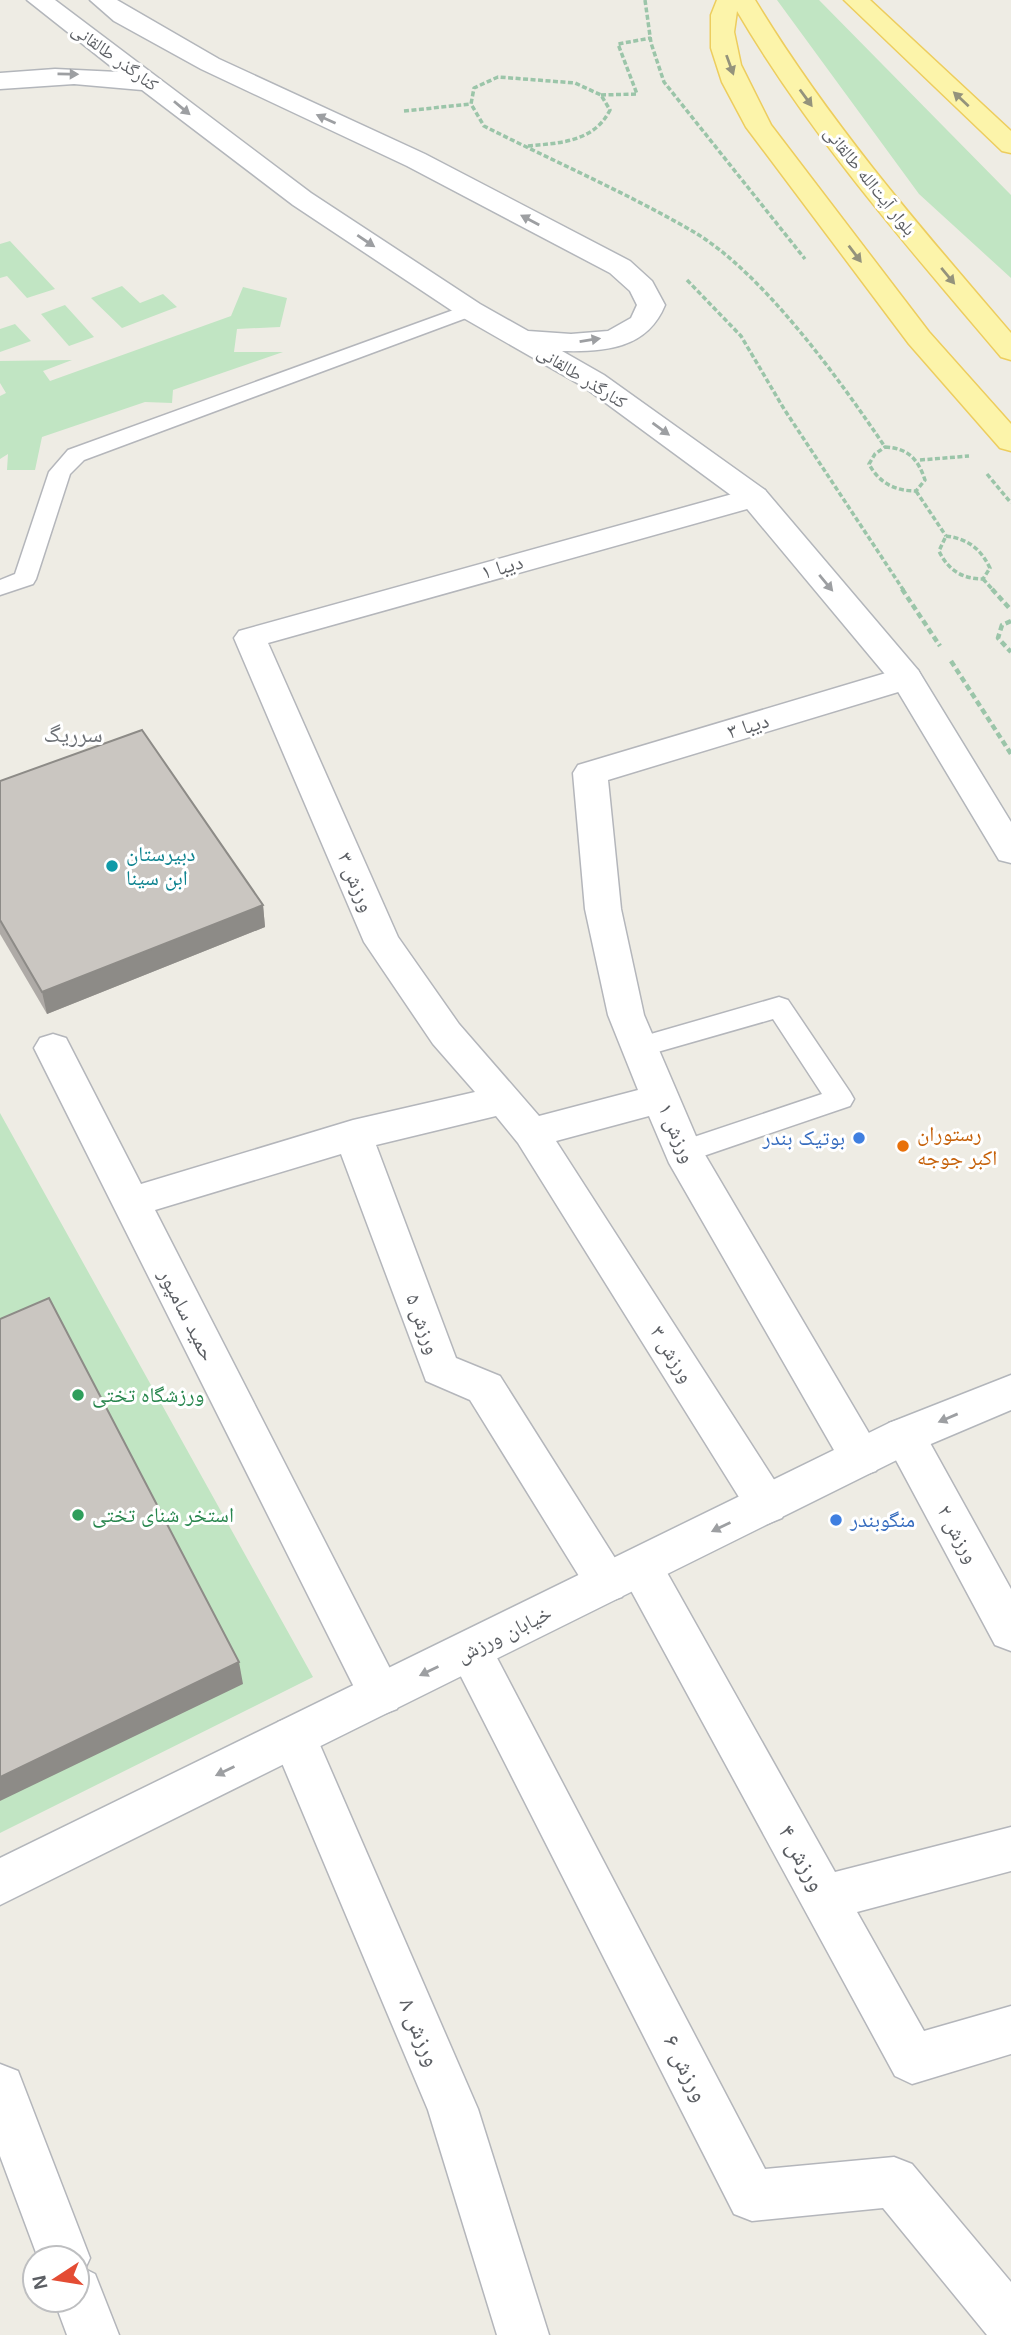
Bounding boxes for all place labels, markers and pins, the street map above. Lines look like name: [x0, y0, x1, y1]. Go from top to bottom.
place label: دبیرستان ابن سینا: [126, 842, 196, 891]
marker: دبیرستان ابن سینا: [104, 858, 120, 874]
place label: رستوران اکبر جوجه: [917, 1122, 997, 1170]
place label: بوتیک بندر: [762, 1126, 845, 1150]
marker: بوتیک بندر: [851, 1130, 867, 1146]
marker: رستوران اکبر جوجه: [895, 1138, 911, 1154]
place label: ورزشگاه تختی: [92, 1383, 204, 1408]
marker: ورزشگاه تختی: [70, 1387, 86, 1403]
place label: استخر شنای تختی: [92, 1503, 234, 1528]
marker: استخر شنای تختی: [70, 1507, 86, 1523]
place label: منگوبندر: [849, 1508, 915, 1532]
marker: منگوبندر: [828, 1512, 844, 1528]

